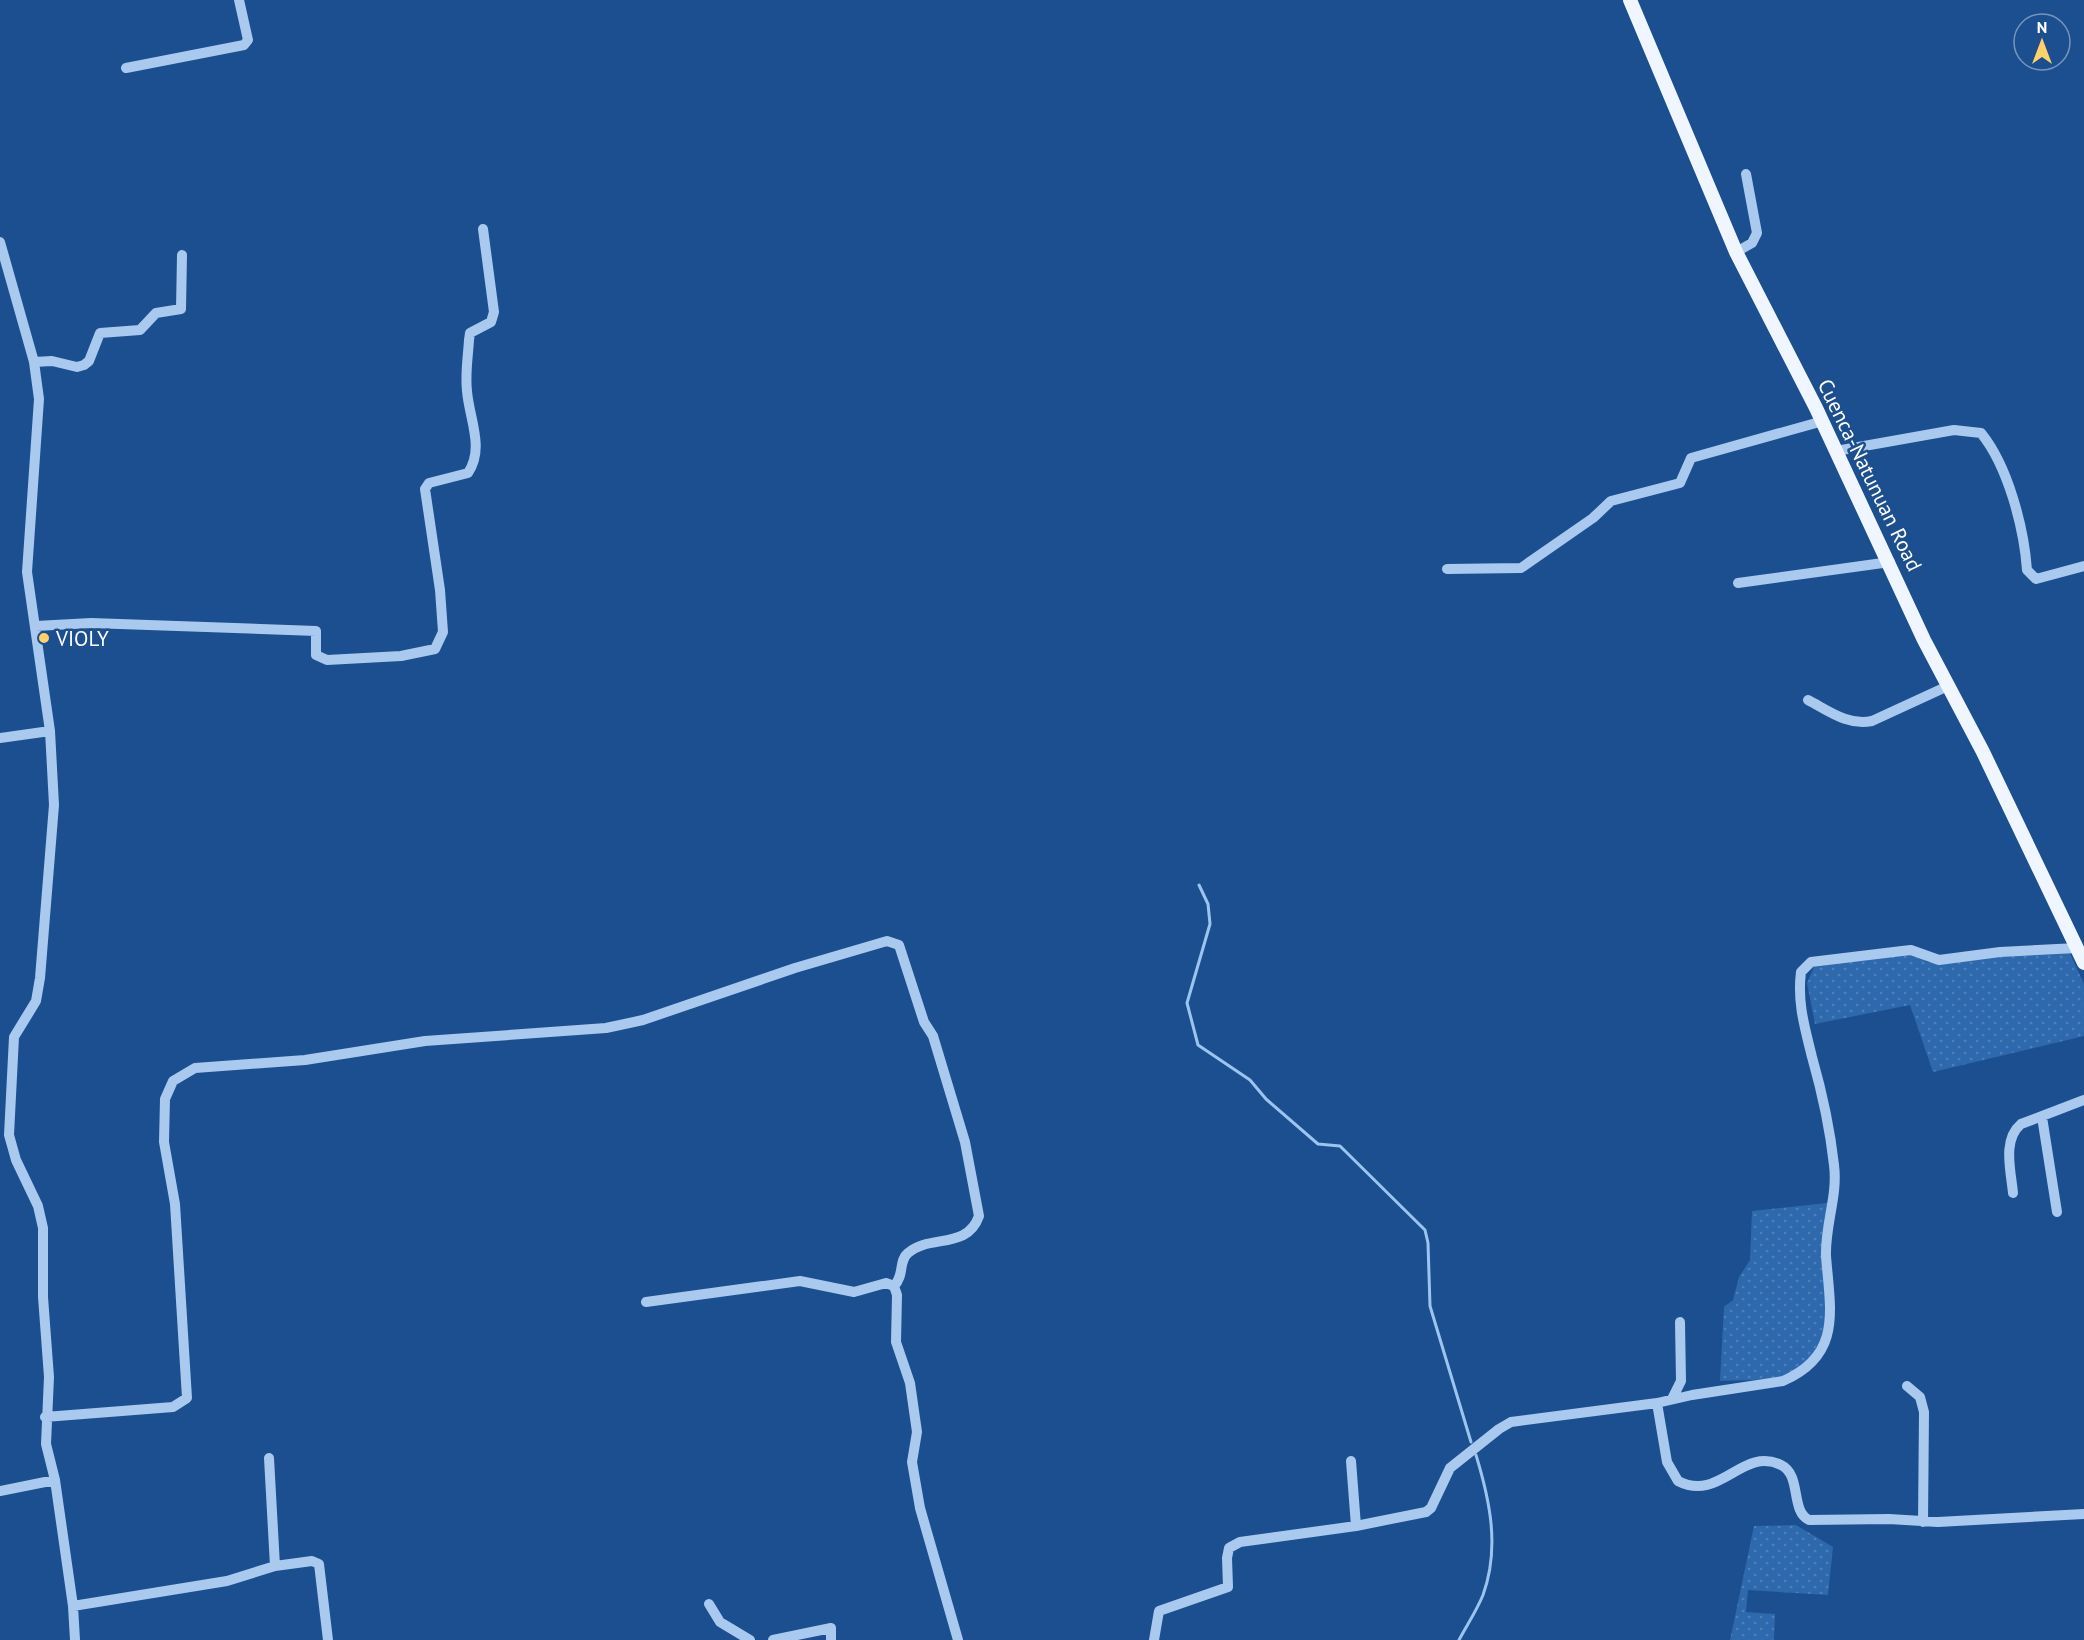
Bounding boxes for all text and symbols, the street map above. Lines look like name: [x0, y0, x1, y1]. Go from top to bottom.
north arrow: [2012, 12, 2072, 72]
text: N: [2037, 17, 2047, 37]
street label: Cuenca-Natunuan Road: [1812, 375, 1928, 575]
place label: VIOLY: [55, 625, 109, 652]
marker: VIOLY: [37, 631, 51, 645]

